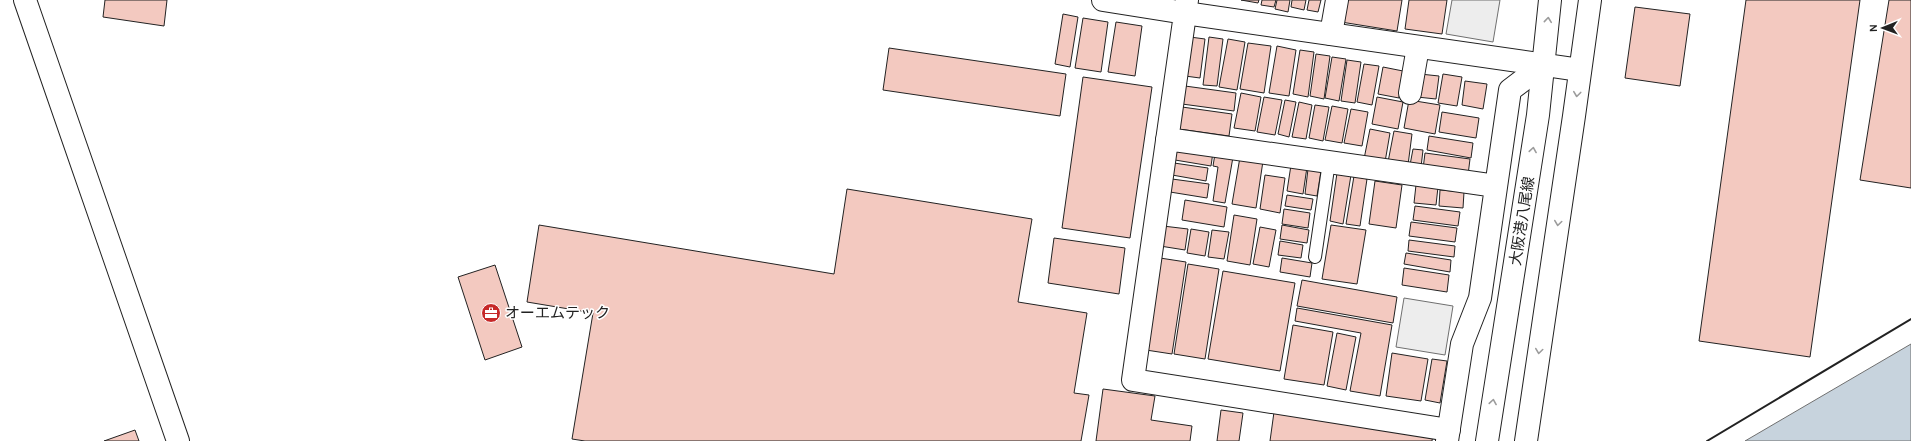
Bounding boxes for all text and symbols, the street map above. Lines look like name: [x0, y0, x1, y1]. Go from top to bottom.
north arrow: [1863, 8, 1903, 48]
one-way arrow: [1543, 17, 1552, 24]
text: N: [1867, 24, 1880, 32]
one-way arrow: [1573, 91, 1582, 97]
one-way arrow: [1528, 147, 1537, 153]
street label: 大阪港八尾線: [1506, 175, 1538, 267]
one-way arrow: [1555, 220, 1563, 226]
office icon: オーエムテック: [480, 302, 502, 324]
place label: オーエムテック: [505, 304, 610, 322]
one-way arrow: [1535, 348, 1544, 355]
one-way arrow: [1488, 399, 1497, 406]

